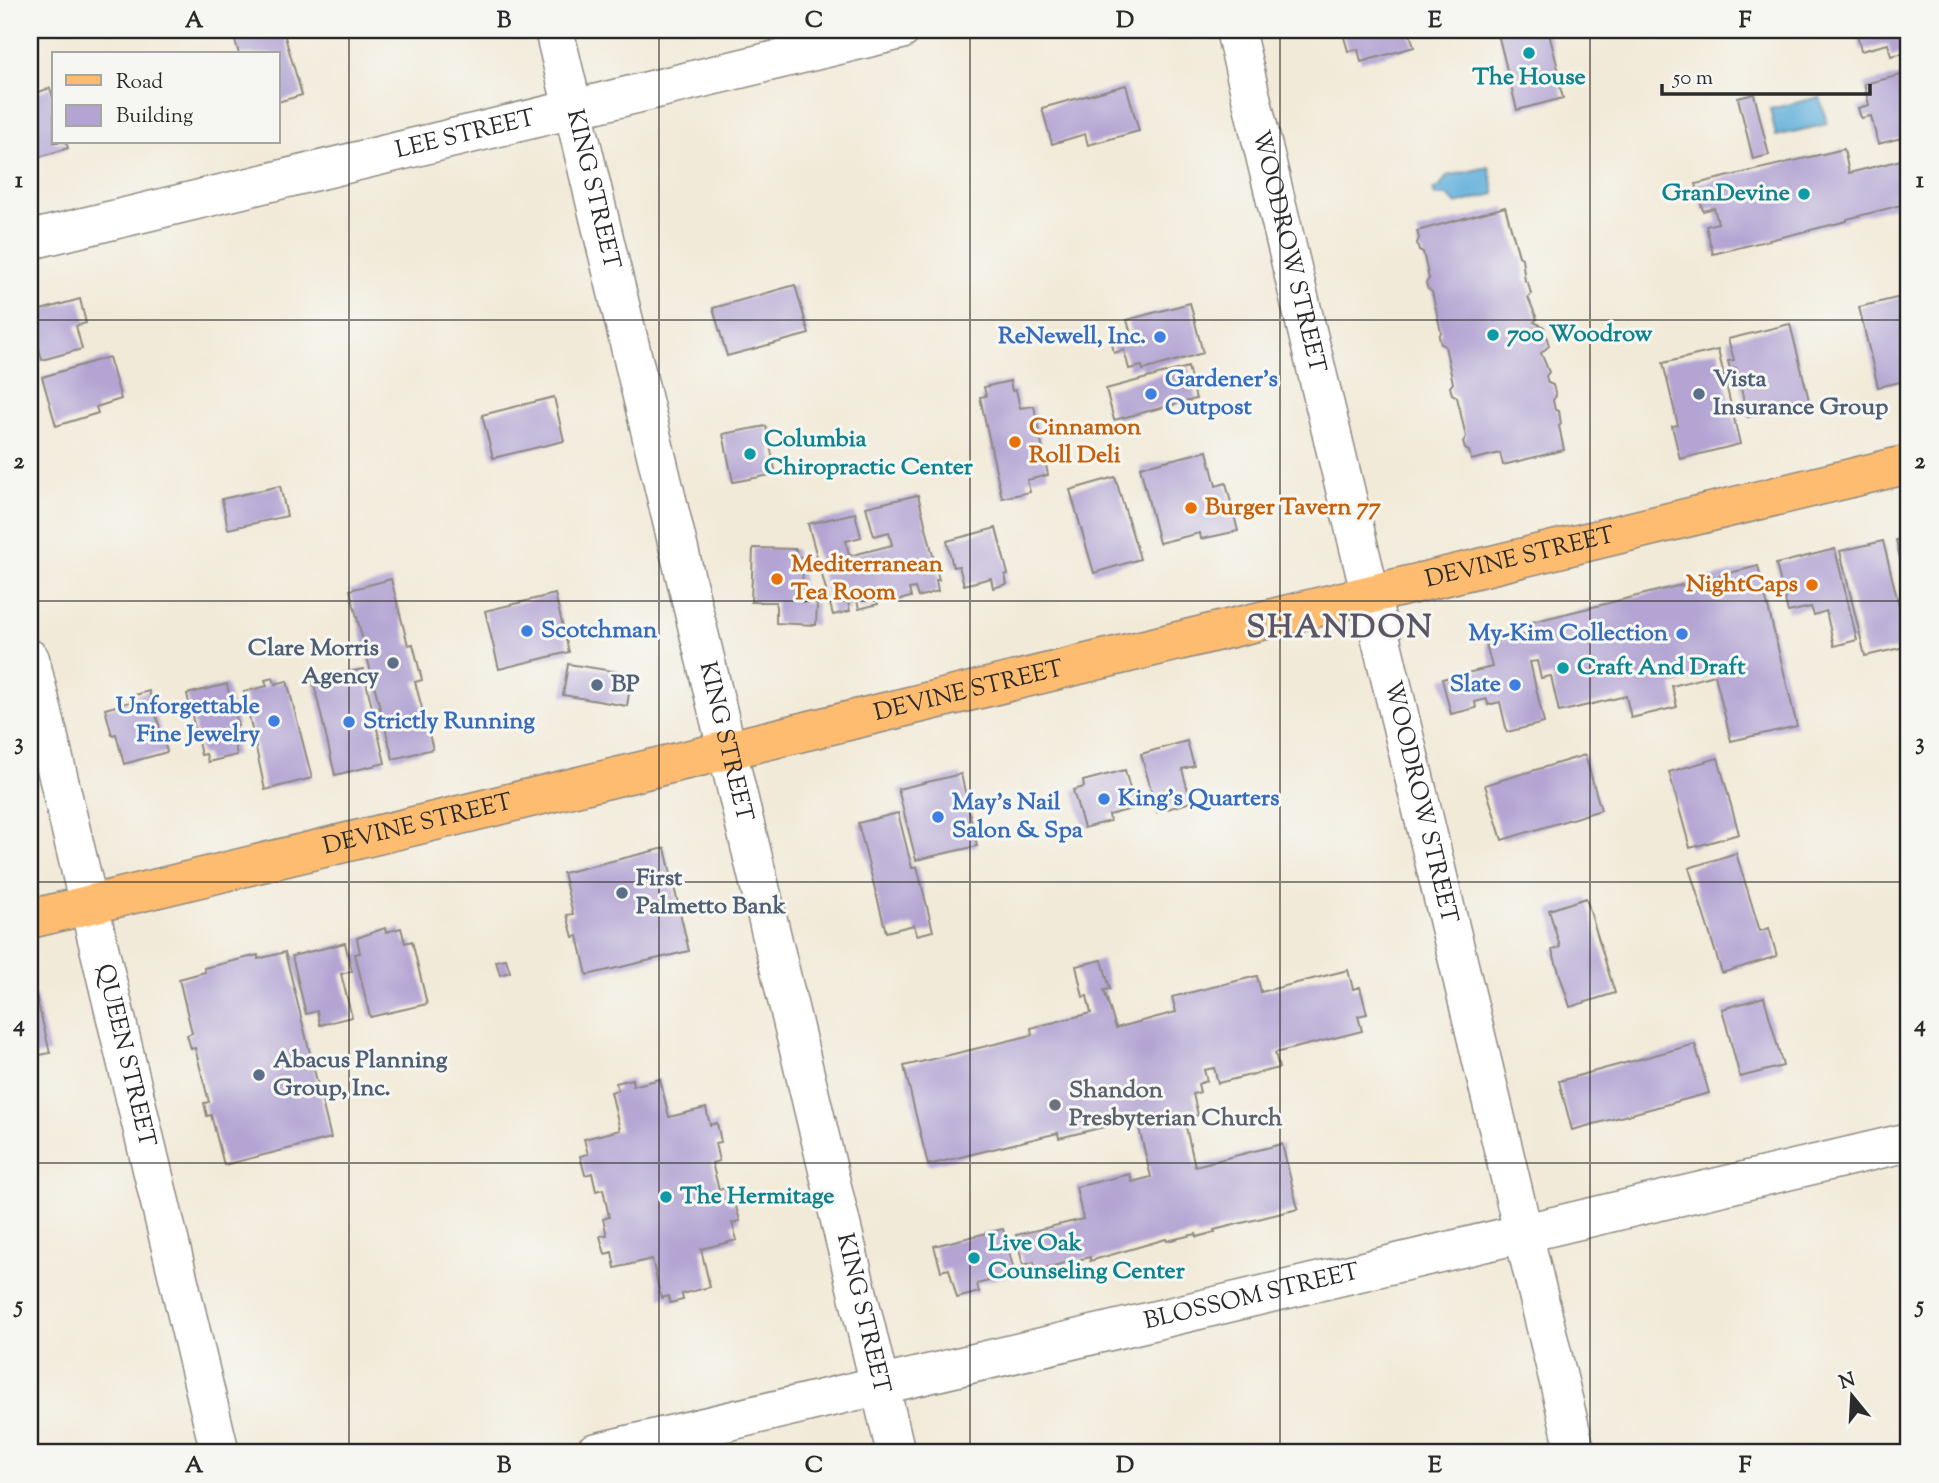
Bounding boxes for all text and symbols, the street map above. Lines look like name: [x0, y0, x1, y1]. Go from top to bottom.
text: A: [185, 5, 204, 38]
text: B: [497, 5, 512, 38]
text: C: [805, 5, 823, 38]
text: D: [1116, 5, 1134, 38]
text: E: [1428, 5, 1442, 38]
text: F: [1739, 5, 1752, 38]
marker: The House: [1521, 45, 1537, 61]
legend: [52, 52, 280, 144]
scale bar: [1662, 52, 1871, 96]
place label: The House: [1472, 61, 1586, 95]
text: 50 m: [1672, 64, 1713, 94]
text: Road: [116, 68, 163, 98]
text: Building: [116, 102, 193, 132]
street label: LEE STREET: [392, 102, 539, 168]
street label: KING STREET: [557, 106, 628, 273]
street label: WOODROW STREET: [1243, 127, 1334, 377]
text: 1: [15, 165, 23, 198]
text: 1: [1916, 165, 1924, 198]
place label: GranDevine: [1662, 177, 1790, 211]
marker: GranDevine: [1796, 186, 1812, 202]
place label: 700 Woodrow: [1507, 318, 1652, 352]
place label: ReNewell, Inc.: [998, 320, 1146, 354]
marker: 700 Woodrow: [1485, 327, 1501, 343]
marker: ReNewell, Inc.: [1152, 329, 1168, 345]
place label: Gardener's Outpost: [1165, 363, 1278, 425]
place label: Vista Insurance Group: [1713, 363, 1888, 425]
marker: Gardener's Outpost: [1143, 386, 1159, 402]
marker: Vista Insurance Group: [1691, 386, 1707, 402]
place label: Cinnamon Roll Deli: [1029, 411, 1142, 473]
place label: Columbia Chiropractic Center: [764, 423, 974, 485]
marker: Cinnamon Roll Deli: [1007, 434, 1023, 450]
text: 2: [14, 446, 25, 479]
marker: Columbia Chiropractic Center: [742, 446, 758, 462]
text: 2: [1915, 446, 1926, 479]
place label: Burger Tavern 77: [1205, 491, 1381, 525]
marker: Burger Tavern 77: [1183, 500, 1199, 516]
street label: DEVINE STREET: [1422, 519, 1618, 598]
place label: Mediterranean Tea Room: [791, 548, 944, 610]
place label: NightCaps: [1686, 568, 1798, 602]
marker: Mediterranean Tea Room: [769, 571, 785, 587]
marker: NightCaps: [1804, 577, 1820, 593]
district label: SHANDON: [1246, 606, 1434, 652]
place label: Scotchman: [541, 614, 658, 648]
place label: My-Kim Collection: [1469, 617, 1669, 651]
marker: Scotchman: [519, 623, 535, 639]
marker: My-Kim Collection: [1674, 626, 1690, 642]
place label: Clare Morris Agency: [248, 632, 379, 694]
place label: Craft And Draft: [1577, 651, 1746, 685]
street label: DEVINE STREET: [871, 652, 1067, 731]
marker: Clare Morris Agency: [385, 655, 401, 671]
street label: KING STREET: [689, 658, 761, 825]
marker: Craft And Draft: [1555, 660, 1571, 676]
place label: BP: [611, 668, 640, 702]
place label: Slate: [1450, 668, 1501, 702]
marker: BP: [589, 677, 605, 693]
street label: WOODROW STREET: [1375, 677, 1466, 927]
marker: Slate: [1507, 677, 1523, 693]
place label: Unforgettable Fine Jewelry: [116, 690, 260, 752]
place label: Strictly Running: [363, 705, 535, 739]
marker: Unforgettable Fine Jewelry: [266, 713, 282, 729]
marker: Strictly Running: [341, 714, 357, 730]
text: 3: [14, 727, 24, 760]
text: 3: [1915, 727, 1925, 760]
place label: King's Quarters: [1118, 782, 1280, 816]
street label: DEVINE STREET: [320, 786, 516, 864]
place label: May's Nail Salon & Spa: [952, 786, 1084, 848]
marker: King's Quarters: [1096, 791, 1112, 807]
marker: May's Nail Salon & Spa: [930, 809, 946, 825]
place label: First Palmetto Bank: [636, 862, 787, 924]
marker: First Palmetto Bank: [614, 885, 630, 901]
street label: QUEEN STREET: [87, 961, 163, 1151]
text: 4: [12, 1009, 25, 1042]
text: 4: [1913, 1009, 1926, 1042]
place label: Abacus Planning Group, Inc.: [273, 1044, 448, 1106]
marker: Abacus Planning Group, Inc.: [251, 1067, 267, 1083]
place label: Shandon Presbyterian Church: [1069, 1074, 1283, 1136]
marker: Shandon Presbyterian Church: [1047, 1097, 1063, 1113]
place label: The Hermitage: [680, 1180, 834, 1214]
marker: The Hermitage: [658, 1189, 674, 1205]
place label: Live Oak Counseling Center: [988, 1227, 1186, 1289]
street label: KING STREET: [827, 1230, 898, 1397]
marker: Live Oak Counseling Center: [966, 1250, 982, 1266]
street label: BLOSSOM STREET: [1141, 1255, 1363, 1339]
text: 5: [13, 1290, 23, 1323]
text: 5: [1914, 1290, 1924, 1323]
north arrow: [1816, 1360, 1886, 1430]
text: N: [1836, 1367, 1859, 1397]
text: A: [185, 1450, 204, 1483]
text: B: [497, 1450, 512, 1483]
text: C: [805, 1450, 823, 1483]
text: D: [1116, 1450, 1134, 1483]
text: E: [1428, 1450, 1442, 1483]
text: F: [1739, 1450, 1752, 1483]

